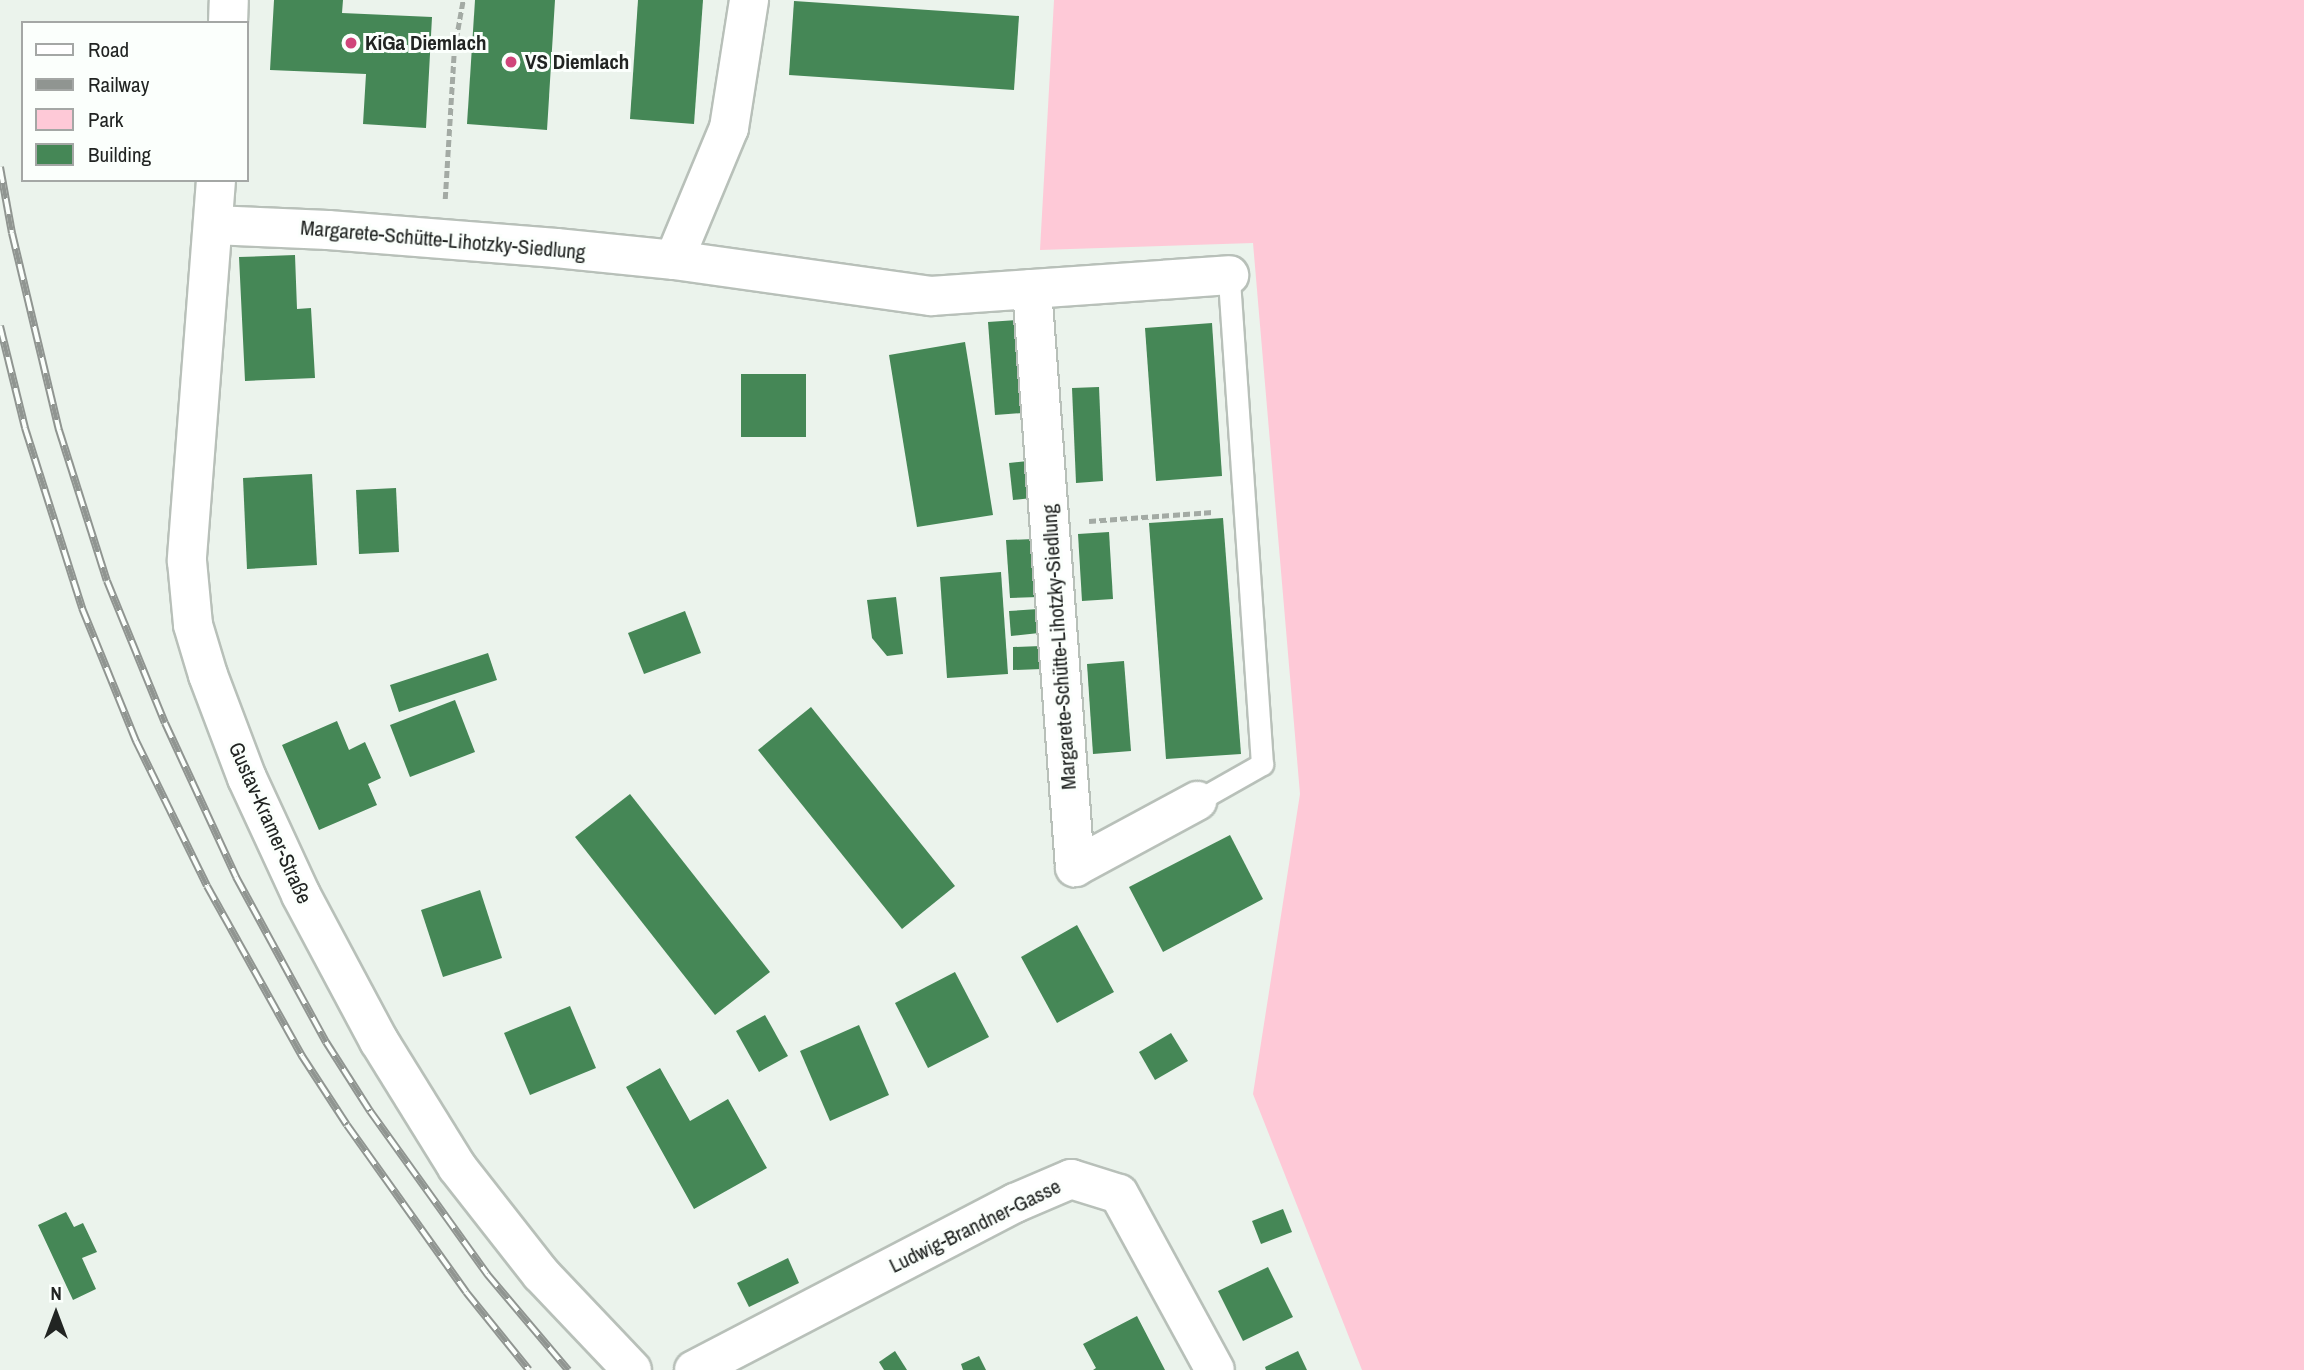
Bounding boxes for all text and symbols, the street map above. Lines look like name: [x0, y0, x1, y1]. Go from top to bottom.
legend: [21, 21, 248, 182]
place label: KiGa Diemlach: [365, 30, 487, 56]
text: Road: [88, 35, 129, 64]
marker: KiGa Diemlach: [343, 35, 359, 51]
place label: VS Diemlach: [525, 49, 629, 75]
marker: VS Diemlach: [503, 54, 519, 70]
text: Railway: [88, 70, 149, 99]
text: Park: [88, 105, 123, 134]
text: Building: [88, 140, 151, 169]
street label: Margarete-Schütte-Lihotzky-Siedlung: [299, 215, 587, 265]
street label: Margarete-Schütte-Lihotzky-Siedlung: [1036, 503, 1082, 791]
street label: Gustav-Kramer-Straße: [223, 738, 317, 908]
street label: Ludwig-Brandner-Gasse: [885, 1174, 1065, 1278]
north arrow: [21, 1279, 91, 1349]
text: N: [50, 1280, 62, 1306]

